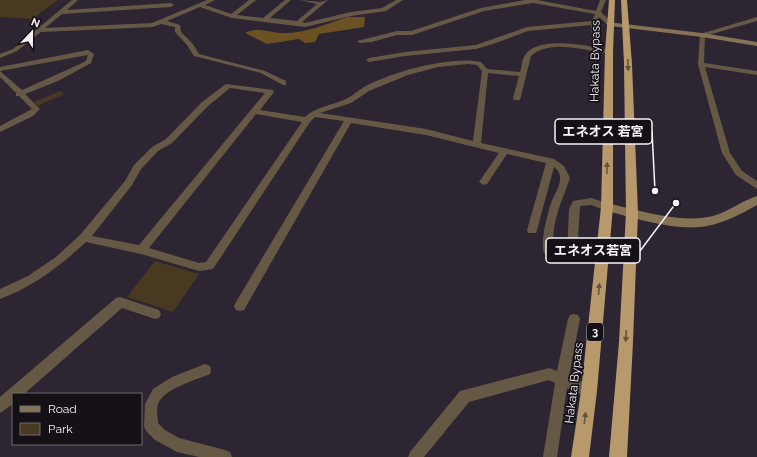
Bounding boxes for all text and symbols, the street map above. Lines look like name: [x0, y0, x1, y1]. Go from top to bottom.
north arrow: [12, 12, 52, 52]
text: N: [29, 16, 42, 31]
street label: Hakata Bypass: [587, 20, 603, 102]
one-way arrow: [625, 59, 632, 71]
callout: エネオス 若宮: [555, 119, 652, 144]
text: エネオス 若宮: [562, 124, 644, 139]
one-way arrow: [604, 162, 611, 174]
callout: エネオス若宮: [546, 238, 640, 263]
text: エネオス若宮: [554, 243, 632, 258]
one-way arrow: [596, 283, 602, 295]
road number: 3: [587, 323, 603, 341]
one-way arrow: [623, 330, 630, 342]
street label: Hakata Bypass: [562, 341, 586, 424]
legend: [12, 393, 142, 445]
text: Road: [48, 402, 77, 416]
one-way arrow: [582, 412, 588, 424]
text: Park: [48, 422, 73, 436]

